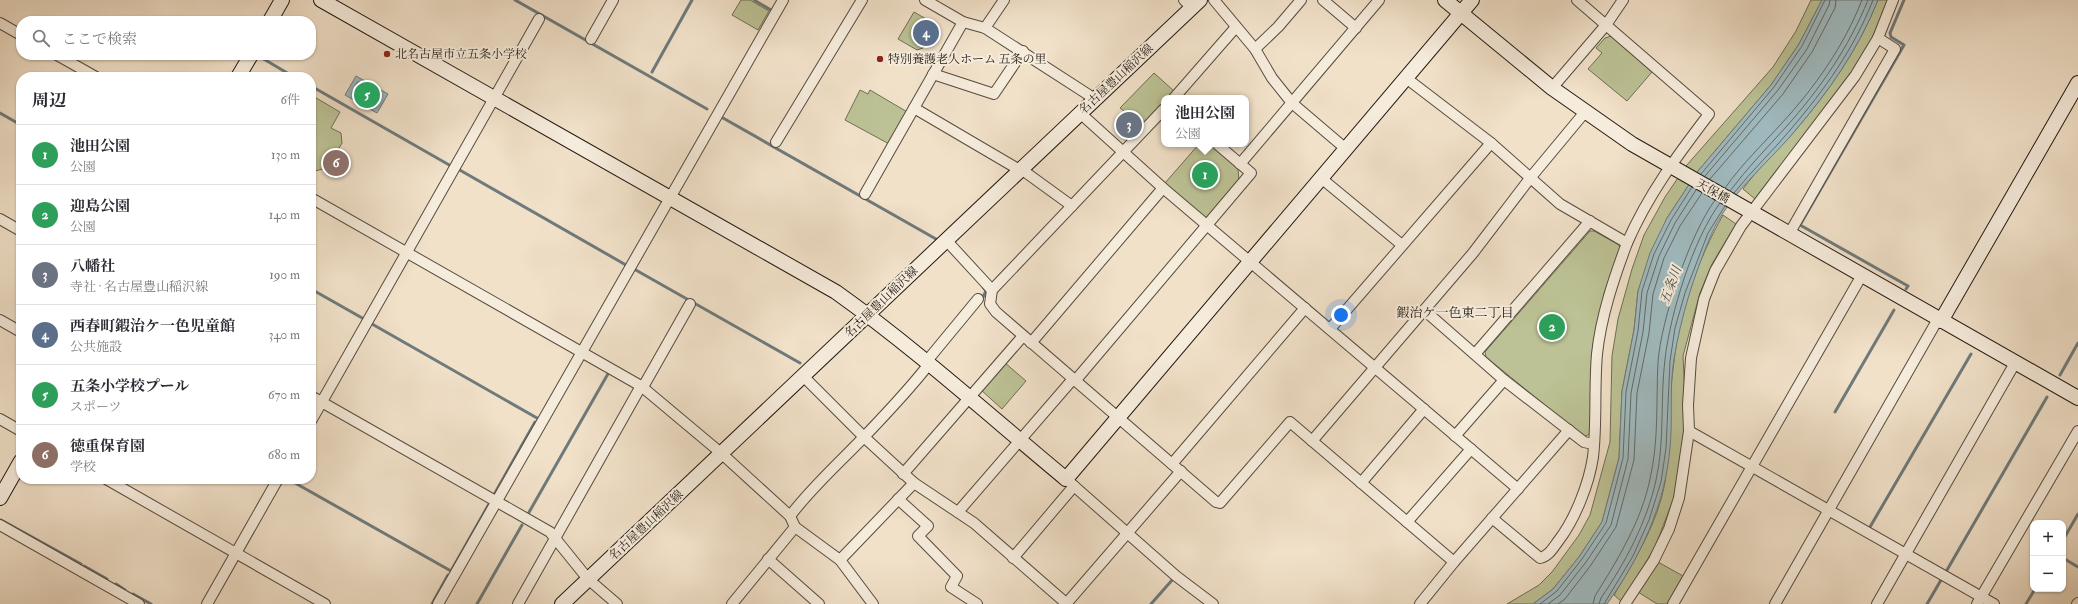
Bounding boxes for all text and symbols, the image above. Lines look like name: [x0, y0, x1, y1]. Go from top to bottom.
search box: [16, 16, 316, 60]
pin: 4: [913, 18, 939, 48]
icon: search: [30, 27, 52, 49]
text: ここで検索: [62, 30, 137, 49]
street label: 名古屋豊山稲沢線: [1076, 41, 1157, 118]
place label: 北名古屋市立五条小学校: [395, 47, 527, 62]
marker: 北名古屋市立五条小学校: [382, 49, 392, 59]
place label: 特別養護老人ホーム 五条の里: [888, 52, 1047, 67]
marker: 特別養護老人ホーム 五条の里: [875, 54, 885, 64]
pin: 5: [354, 80, 380, 110]
text: 周辺: [32, 90, 66, 111]
text: 6件: [280, 92, 300, 108]
popup: [1161, 95, 1249, 147]
text: 池田公園: [1175, 104, 1235, 123]
pin: 3: [1116, 110, 1142, 140]
text: 公園: [1175, 126, 1201, 142]
text: 池田公園: [70, 137, 130, 156]
text: 1: [43, 147, 47, 163]
text: 130 m: [271, 147, 300, 163]
pin: 6: [323, 148, 349, 178]
text: 公園: [70, 159, 96, 175]
pin: 1: [1192, 160, 1218, 190]
street label: 天保橋: [1693, 176, 1732, 207]
text: 迎島公園: [70, 197, 130, 216]
text: 2: [42, 207, 48, 223]
text: 140 m: [269, 207, 300, 223]
text: 公園: [70, 219, 96, 235]
text: 八幡社: [70, 257, 115, 276]
water label: 五条川: [1657, 262, 1686, 306]
street label: 名古屋豊山稲沢線: [842, 264, 921, 341]
text: 3: [43, 267, 48, 283]
text: 190 m: [269, 267, 300, 283]
text: 寺社 · 名古屋豊山稲沢線: [70, 279, 208, 295]
your location: [1331, 305, 1351, 325]
district label: 鍜治ケ一色東二丁目: [1396, 305, 1514, 321]
pin: 2: [1539, 312, 1565, 342]
text: 西春町鍜治ケ一色児童館: [70, 317, 235, 336]
text: 4: [41, 327, 49, 343]
text: 340 m: [269, 327, 300, 343]
text: 公共施設: [70, 339, 122, 355]
text: 五条小学校プール: [70, 377, 189, 396]
text: 5: [42, 387, 48, 403]
text: 670 m: [268, 387, 300, 403]
text: スポーツ: [70, 399, 121, 415]
text: 徳重保育園: [70, 437, 145, 456]
text: 6: [42, 447, 48, 463]
text: 680 m: [268, 447, 300, 463]
text: 学校: [70, 459, 96, 475]
street label: 名古屋豊山稲沢線: [606, 487, 687, 564]
map controls: [2030, 520, 2066, 592]
button: +: [2030, 520, 2066, 556]
button: −: [2030, 556, 2066, 592]

